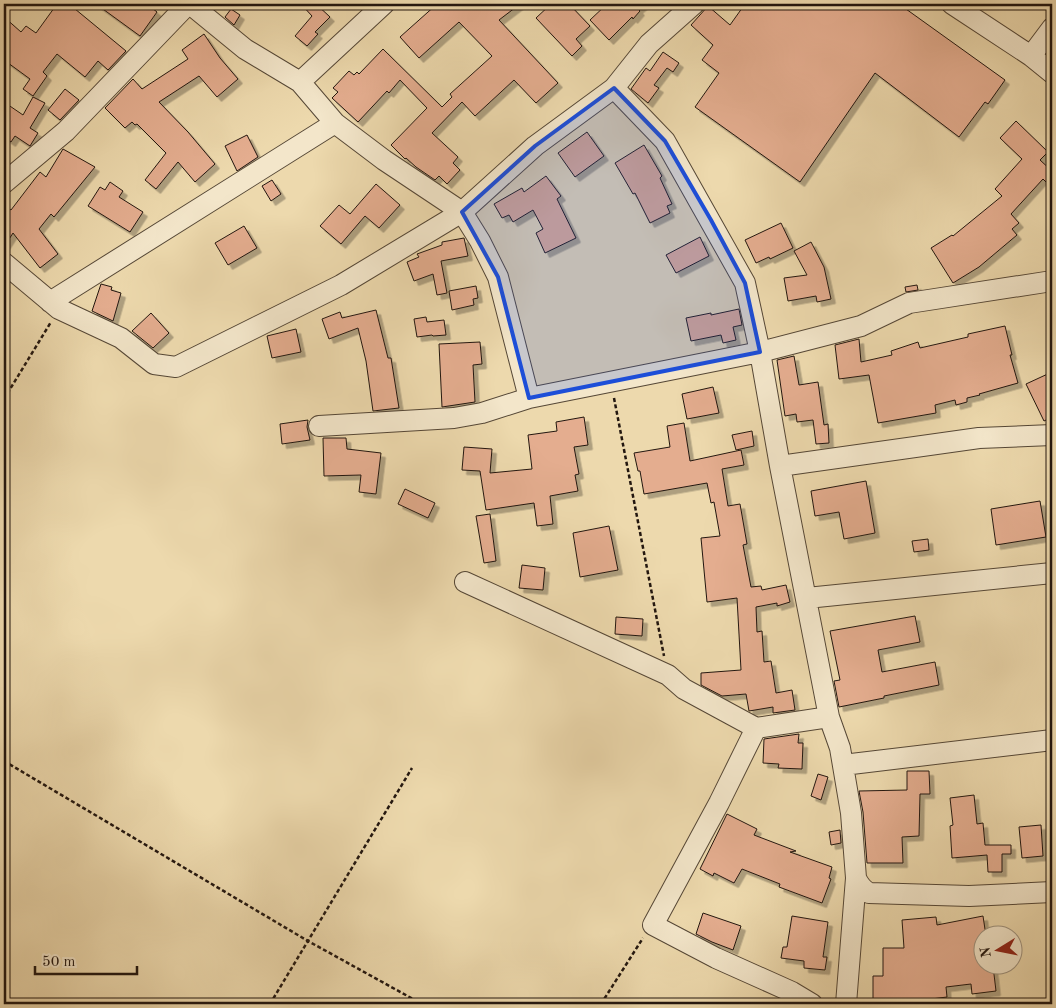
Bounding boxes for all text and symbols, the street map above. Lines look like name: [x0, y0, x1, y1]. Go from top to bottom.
north arrow: [974, 926, 1024, 976]
scale bar: [35, 943, 138, 975]
text: N: [978, 945, 994, 959]
text: 50 m: [42, 955, 76, 970]

